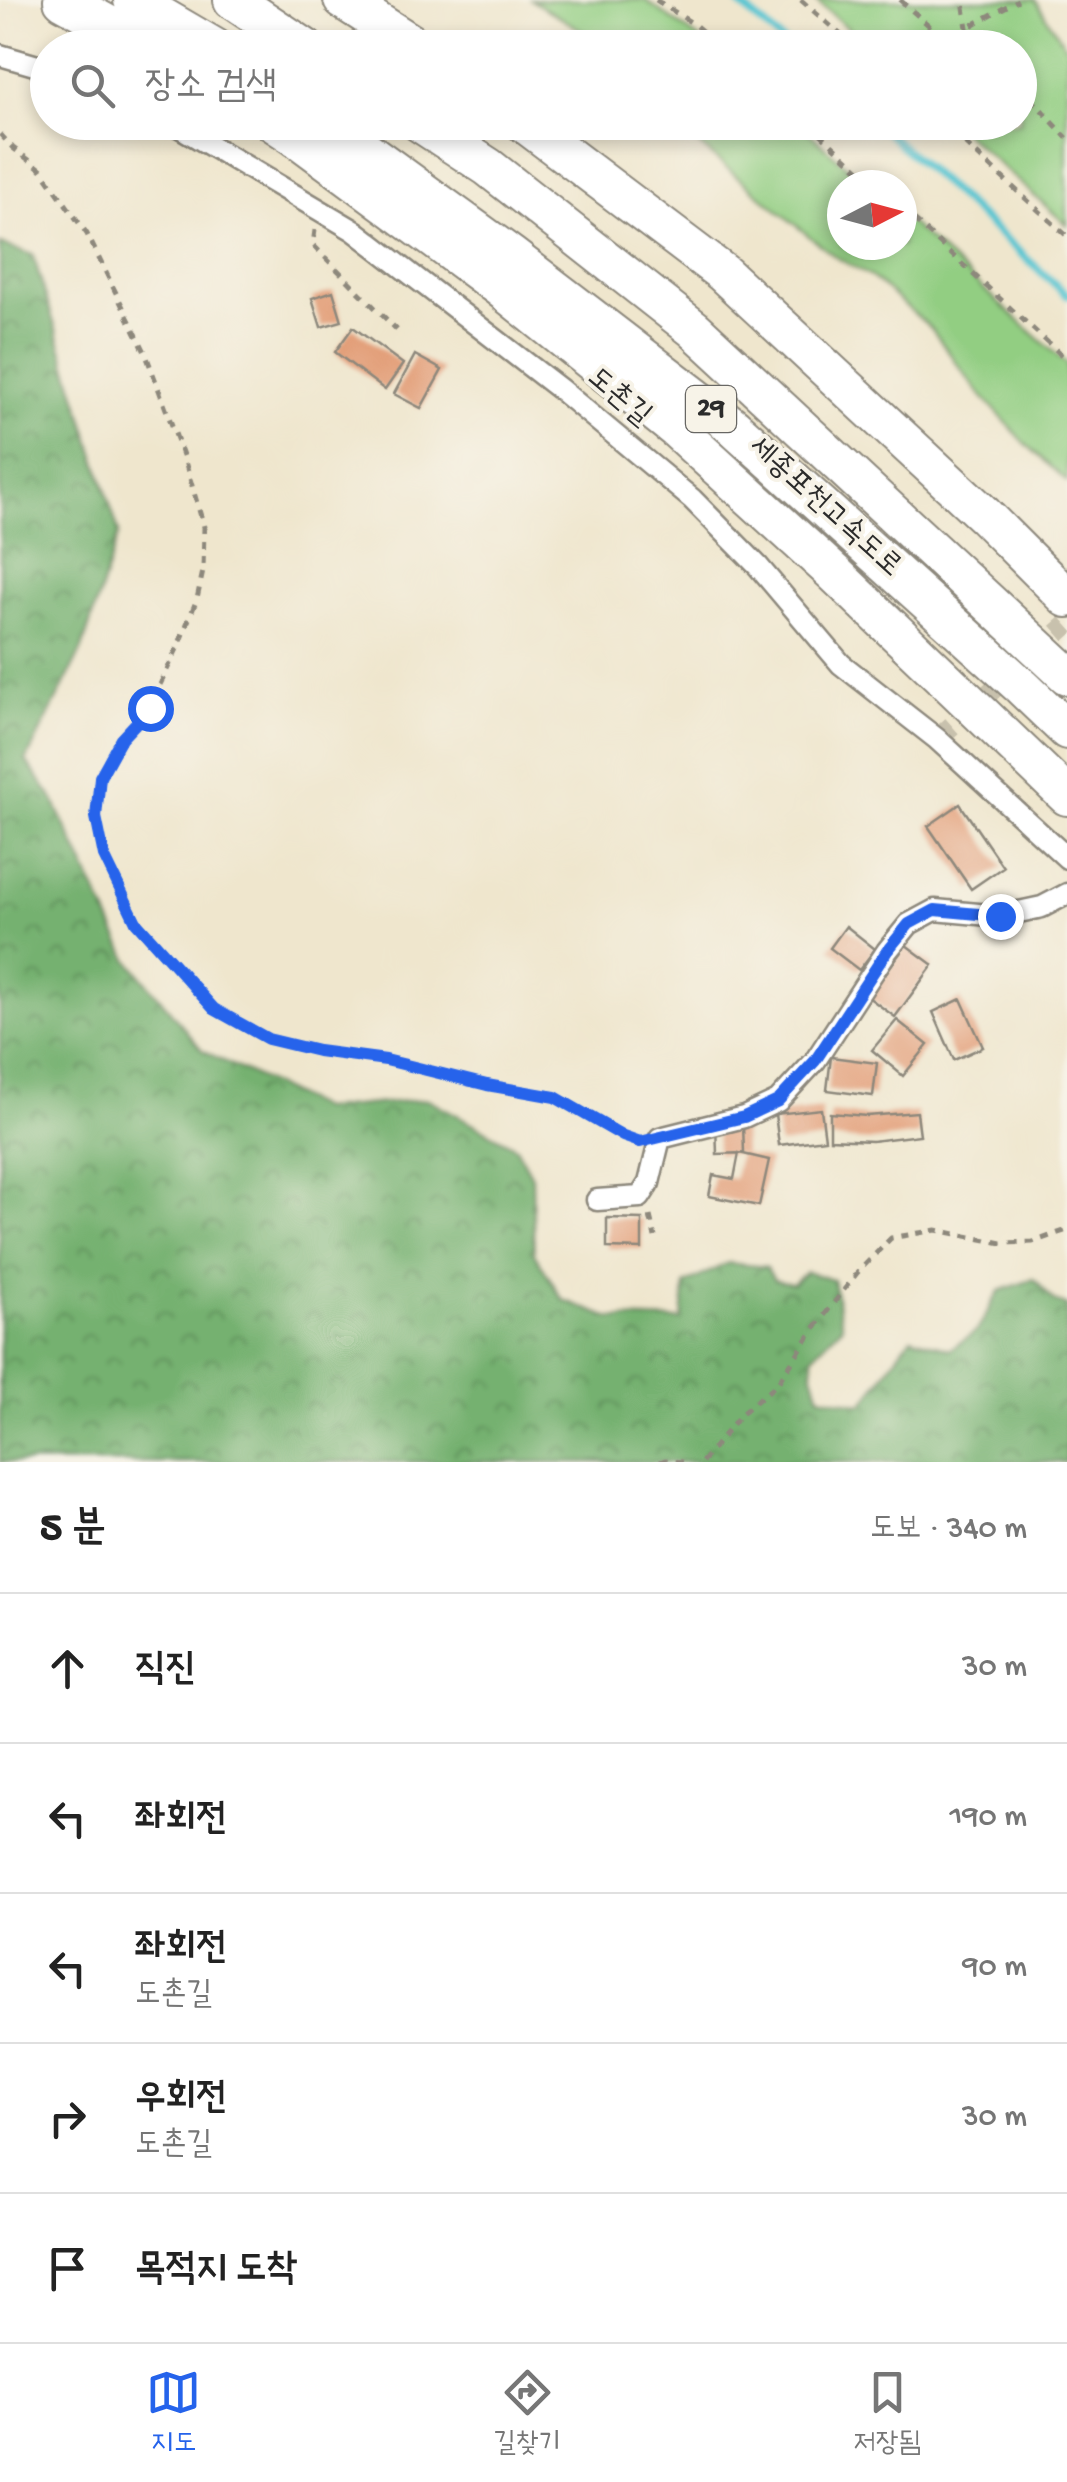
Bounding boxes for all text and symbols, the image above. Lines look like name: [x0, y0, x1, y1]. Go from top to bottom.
search box: [30, 30, 1037, 140]
icon: search: [65, 58, 120, 113]
text: 장소 검색: [145, 66, 276, 110]
north arrow: [827, 170, 917, 260]
street label: 도촌길: [579, 361, 658, 435]
road number: 29: [686, 386, 736, 432]
street label: 세종포천고속도로: [741, 430, 907, 586]
route start: [128, 686, 174, 732]
route end: [978, 894, 1024, 940]
text: 5 분: [40, 1506, 106, 1555]
text: 도보 · 340 m: [870, 1511, 1027, 1549]
icon: ahead: [40, 1641, 95, 1696]
text: 직진: [135, 1649, 196, 1693]
text: 30 m: [962, 1649, 1027, 1687]
icon: left: [40, 1791, 95, 1846]
text: 좌회전: [135, 1799, 227, 1843]
text: 190 m: [950, 1799, 1027, 1837]
text: 좌회전: [135, 1928, 227, 1972]
icon: left: [40, 1941, 95, 1996]
text: 90 m: [963, 1949, 1027, 1987]
text: 도촌길: [135, 1977, 212, 2015]
text: 우회전: [135, 2078, 227, 2122]
icon: right: [40, 2091, 95, 2146]
text: 30 m: [962, 2099, 1027, 2137]
text: 도촌길: [135, 2127, 212, 2165]
icon: arrive: [40, 2241, 95, 2296]
text: 목적지 도착: [135, 2249, 297, 2293]
tab: 지도: [146, 2365, 201, 2461]
tab: 길찾기: [493, 2365, 561, 2461]
tab: 저장됨: [853, 2365, 921, 2461]

